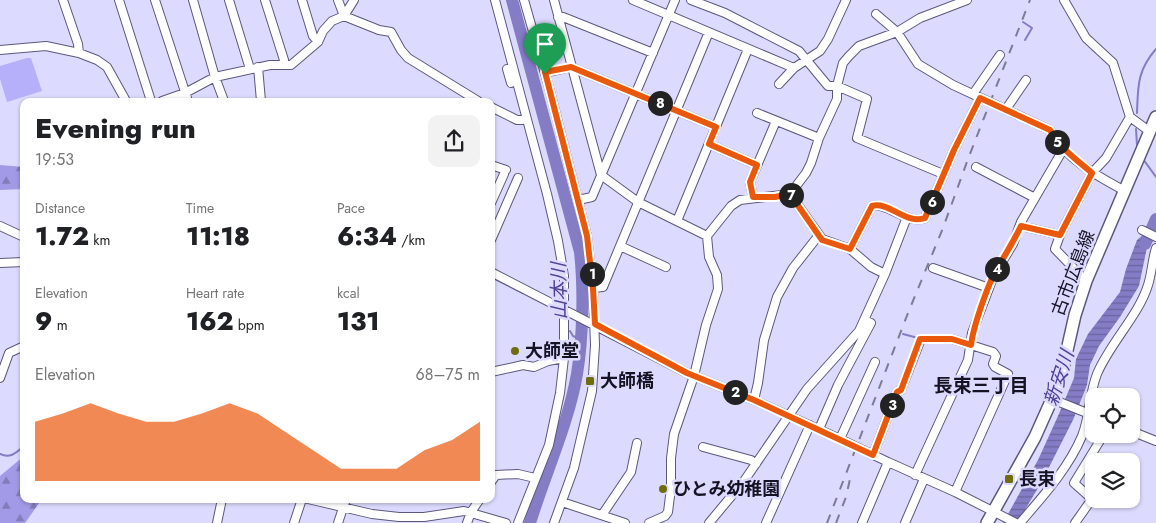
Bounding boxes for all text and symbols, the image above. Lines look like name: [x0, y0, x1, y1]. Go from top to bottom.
pin: [524, 23, 566, 74]
icon: arrive: [531, 30, 559, 58]
pin: 8: [648, 90, 672, 116]
text: 8: [656, 93, 665, 113]
text: Evening run: [35, 108, 196, 149]
button: share: [428, 115, 480, 167]
pin: 5: [1044, 130, 1070, 154]
text: 5: [1053, 132, 1062, 152]
text: 19:53: [35, 148, 74, 171]
pin: 7: [778, 182, 804, 208]
text: 7: [787, 185, 796, 205]
pin: 6: [920, 190, 944, 214]
text: 6: [928, 192, 937, 212]
text: Distance: [35, 198, 85, 218]
text: Time: [186, 198, 214, 218]
text: Pace: [337, 198, 365, 218]
text: 1.72: [35, 218, 89, 254]
text: 11:18: [186, 218, 250, 254]
text: 6:34: [337, 218, 397, 254]
street label: 古市広島線: [1045, 226, 1101, 320]
text: km: [89, 230, 110, 250]
text: /km: [397, 230, 426, 250]
pin: 4: [984, 256, 1010, 282]
text: 4: [993, 259, 1002, 279]
water label: 山本川: [545, 260, 573, 320]
pin: 1: [580, 262, 604, 286]
text: 1: [589, 264, 596, 284]
text: Elevation: [35, 283, 88, 303]
text: Heart rate: [186, 283, 244, 303]
text: kcal: [337, 283, 360, 303]
text: 9: [35, 303, 52, 339]
text: 162: [186, 303, 234, 339]
text: 131: [337, 303, 379, 339]
text: m: [52, 315, 68, 335]
text: bpm: [234, 315, 265, 335]
place label: 大師堂: [525, 338, 579, 364]
marker: 大師堂: [509, 345, 521, 357]
water label: 新安川: [1037, 345, 1081, 409]
text: Elevation: [35, 363, 95, 386]
text: 68–75 m: [416, 363, 480, 386]
place label: 大師橋: [600, 368, 654, 394]
district label: 長束三丁目: [933, 372, 1029, 399]
marker: 大師橋: [584, 375, 596, 387]
pin: 2: [722, 380, 748, 404]
text: 2: [731, 382, 740, 402]
map controls: [1085, 388, 1140, 508]
button: locate: [1085, 388, 1140, 443]
pin: 3: [880, 392, 904, 418]
text: 3: [888, 395, 897, 415]
button: layers: [1085, 453, 1140, 508]
place label: 長束: [1019, 466, 1055, 492]
marker: 長束: [1003, 473, 1015, 485]
place label: ひとみ幼稚園: [673, 476, 780, 502]
marker: ひとみ幼稚園: [657, 483, 669, 495]

